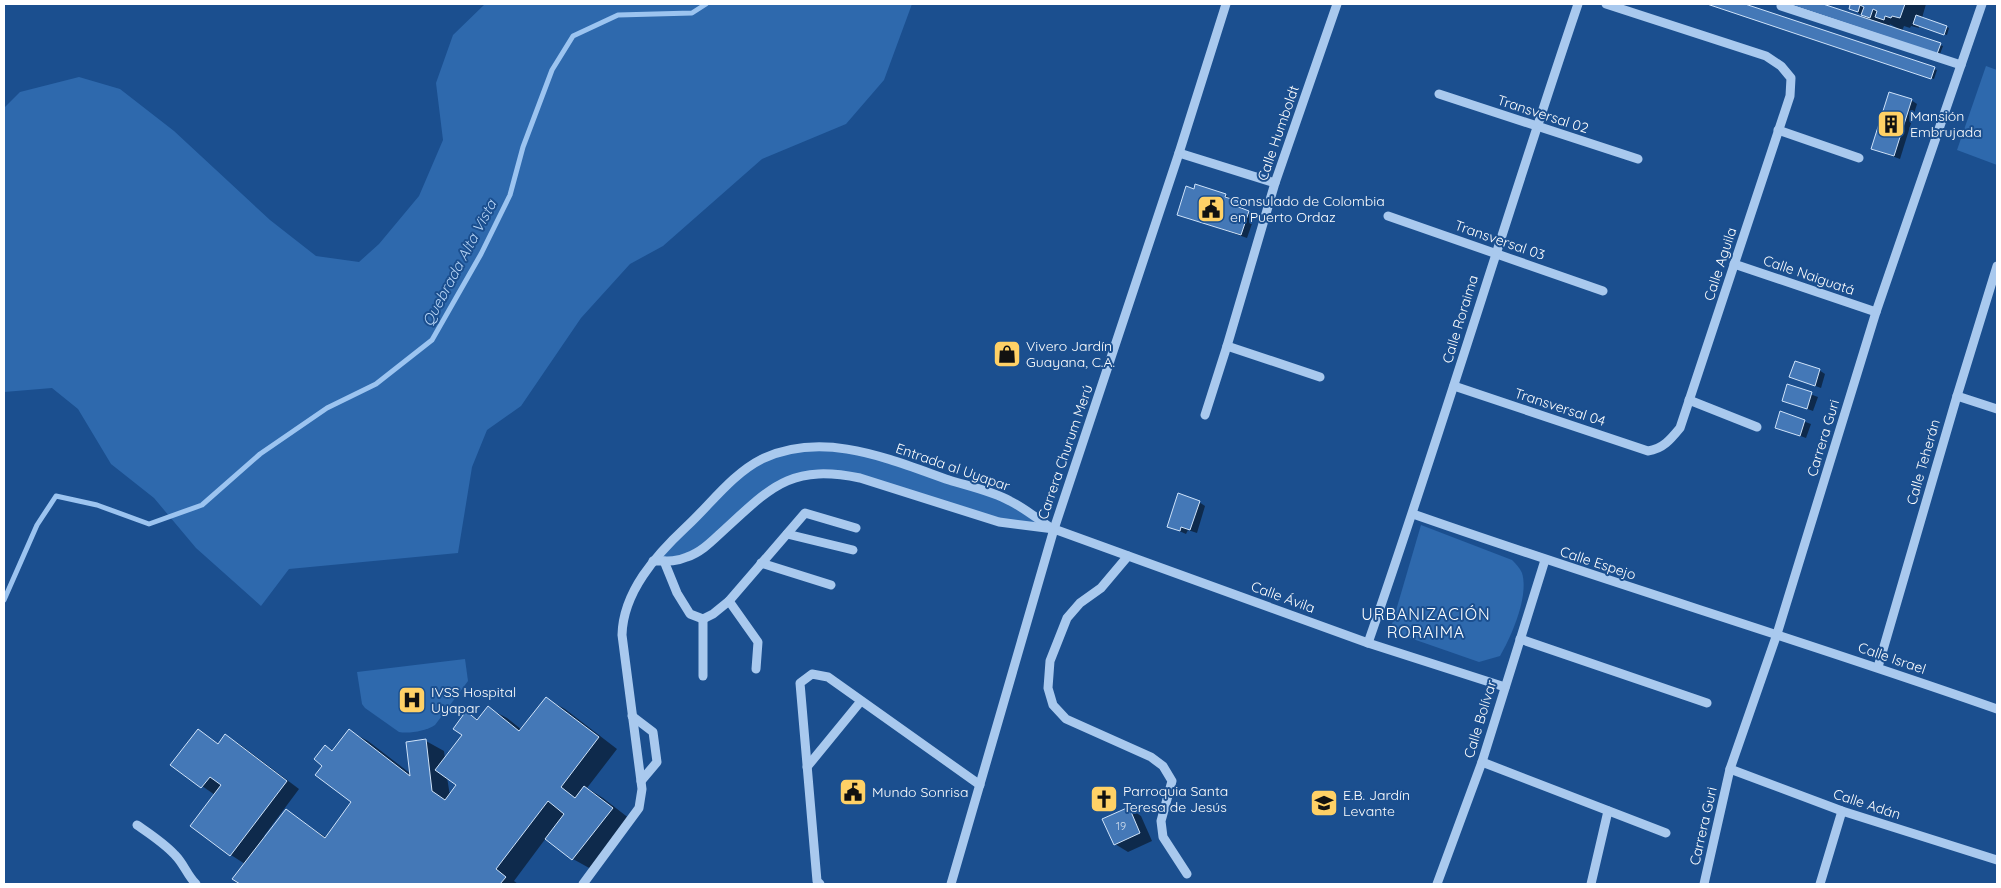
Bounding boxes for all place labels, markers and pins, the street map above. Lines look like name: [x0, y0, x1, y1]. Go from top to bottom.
place label: Mansión Embrujada: [1910, 107, 1982, 141]
building icon: Mansión Embrujada: [1876, 109, 1906, 139]
place label: Consulado de Colombia en Puerto Ordaz: [1230, 192, 1385, 226]
public building icon: Consulado de Colombia en Puerto Ordaz: [1196, 194, 1226, 224]
place label: Vivero Jardín Guayana, C.A.: [1026, 337, 1115, 371]
shop icon: Vivero Jardín Guayana, C.A.: [992, 339, 1022, 369]
place label: IVSS Hospital Uyapar: [431, 683, 516, 717]
hospital icon: IVSS Hospital Uyapar: [397, 685, 427, 715]
public building icon: Mundo Sonrisa: [838, 777, 868, 807]
place label: Parroquia Santa Teresa de Jesús: [1123, 782, 1228, 816]
place label: Mundo Sonrisa: [872, 783, 968, 801]
church icon: Parroquia Santa Teresa de Jesús: [1089, 784, 1119, 814]
place label: E.B. Jardín Levante: [1343, 786, 1410, 820]
school or university icon: E.B. Jardín Levante: [1309, 788, 1339, 818]

